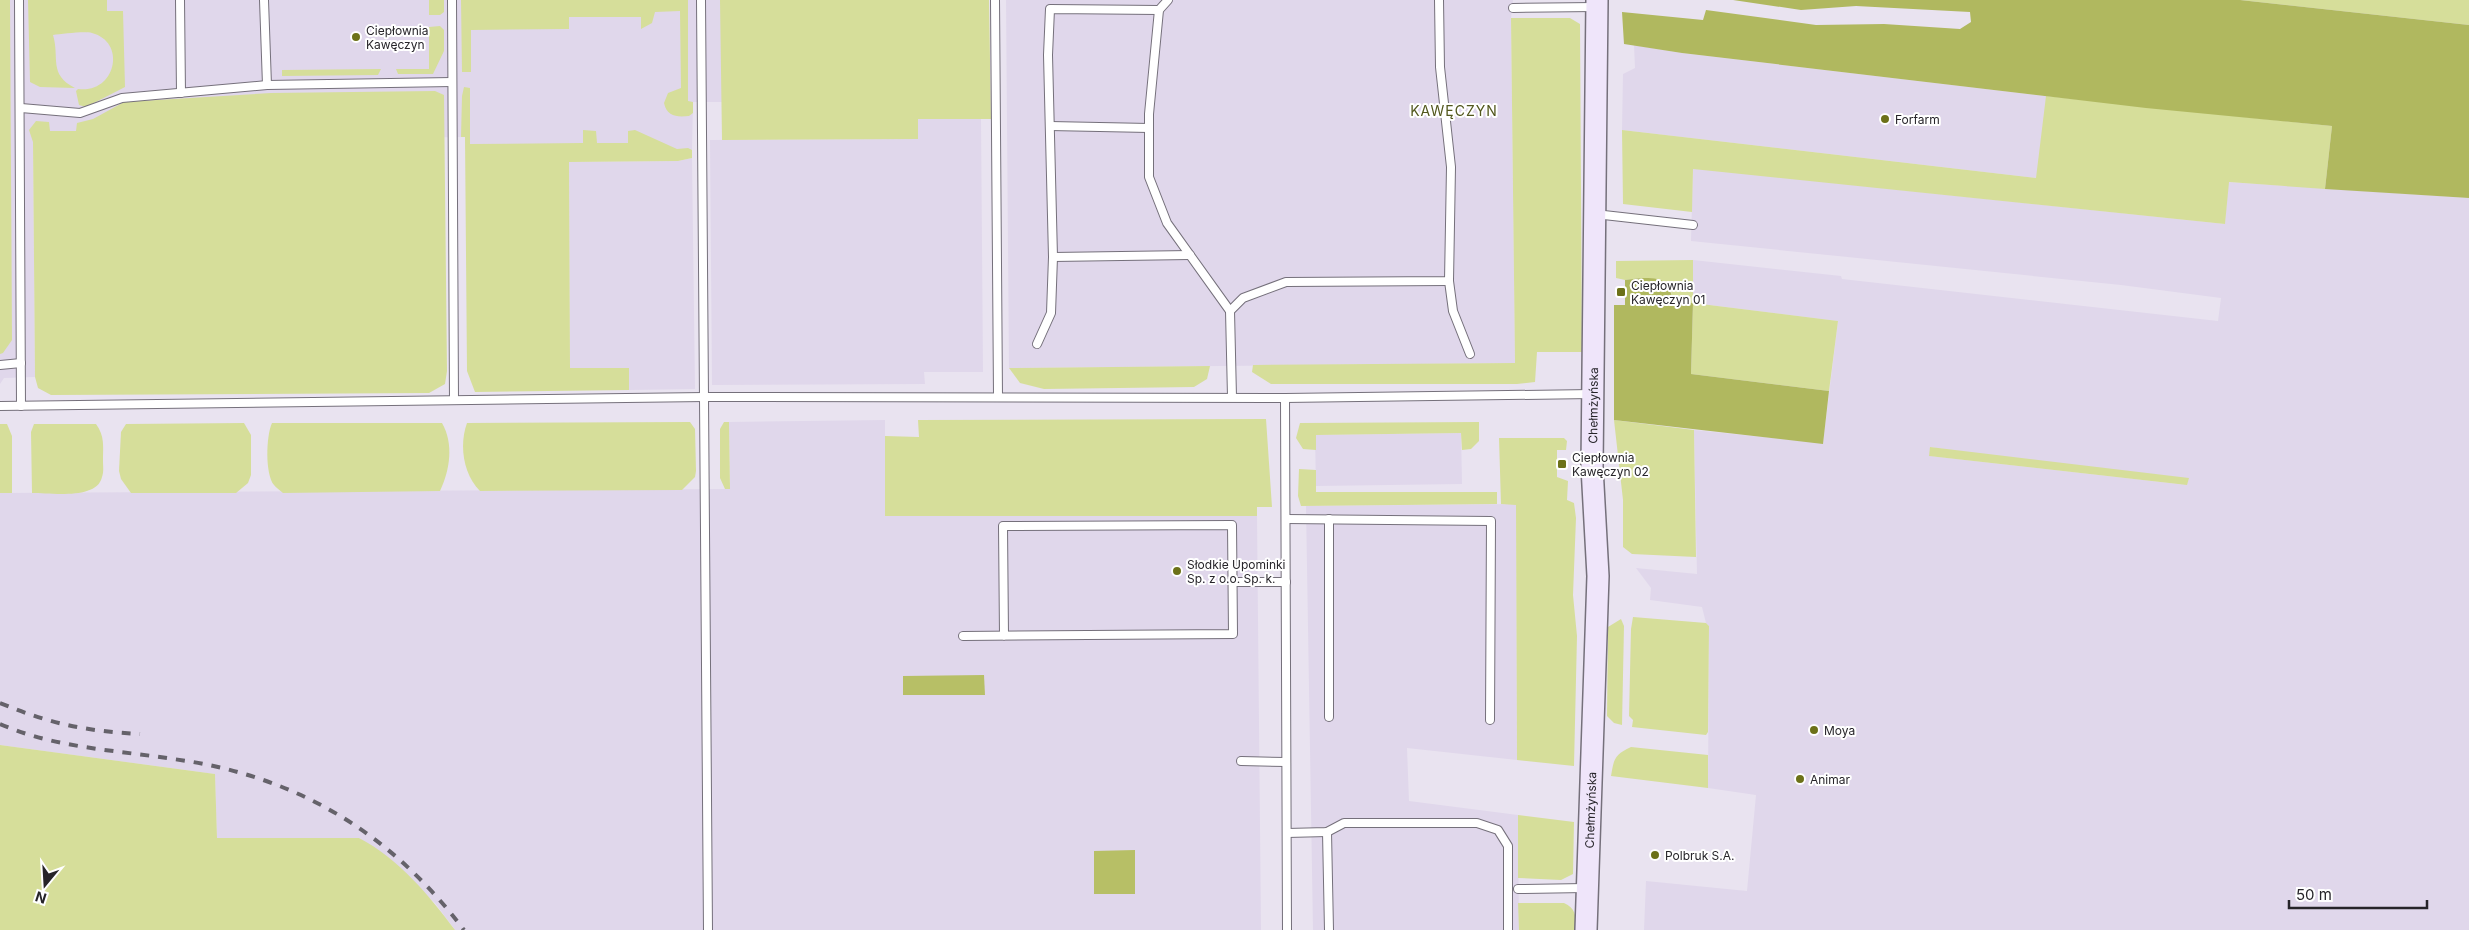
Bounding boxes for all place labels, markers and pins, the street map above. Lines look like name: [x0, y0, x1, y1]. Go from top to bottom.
place label: Ciepłownia Kawęczyn: [366, 23, 428, 52]
marker: Ciepłownia Kawęczyn: [350, 31, 362, 43]
place label: Forfarm: [1895, 112, 1940, 127]
marker: Forfarm: [1879, 113, 1891, 125]
place label: Ciepłownia Kawęczyn 01: [1631, 278, 1705, 307]
marker: Ciepłownia Kawęczyn 01: [1615, 286, 1627, 298]
place label: Ciepłownia Kawęczyn 02: [1572, 450, 1649, 479]
marker: Ciepłownia Kawęczyn 02: [1556, 458, 1568, 470]
place label: Słodkie Upominki Sp. z o.o. Sp. k.: [1187, 557, 1286, 586]
marker: Słodkie Upominki Sp. z o.o. Sp. k.: [1171, 565, 1183, 577]
place label: Moya: [1824, 723, 1855, 738]
marker: Moya: [1808, 724, 1820, 736]
place label: Animar: [1810, 772, 1851, 787]
marker: Animar: [1794, 773, 1806, 785]
place label: Polbruk S.A.: [1665, 848, 1735, 863]
marker: Polbruk S.A.: [1649, 849, 1661, 861]

